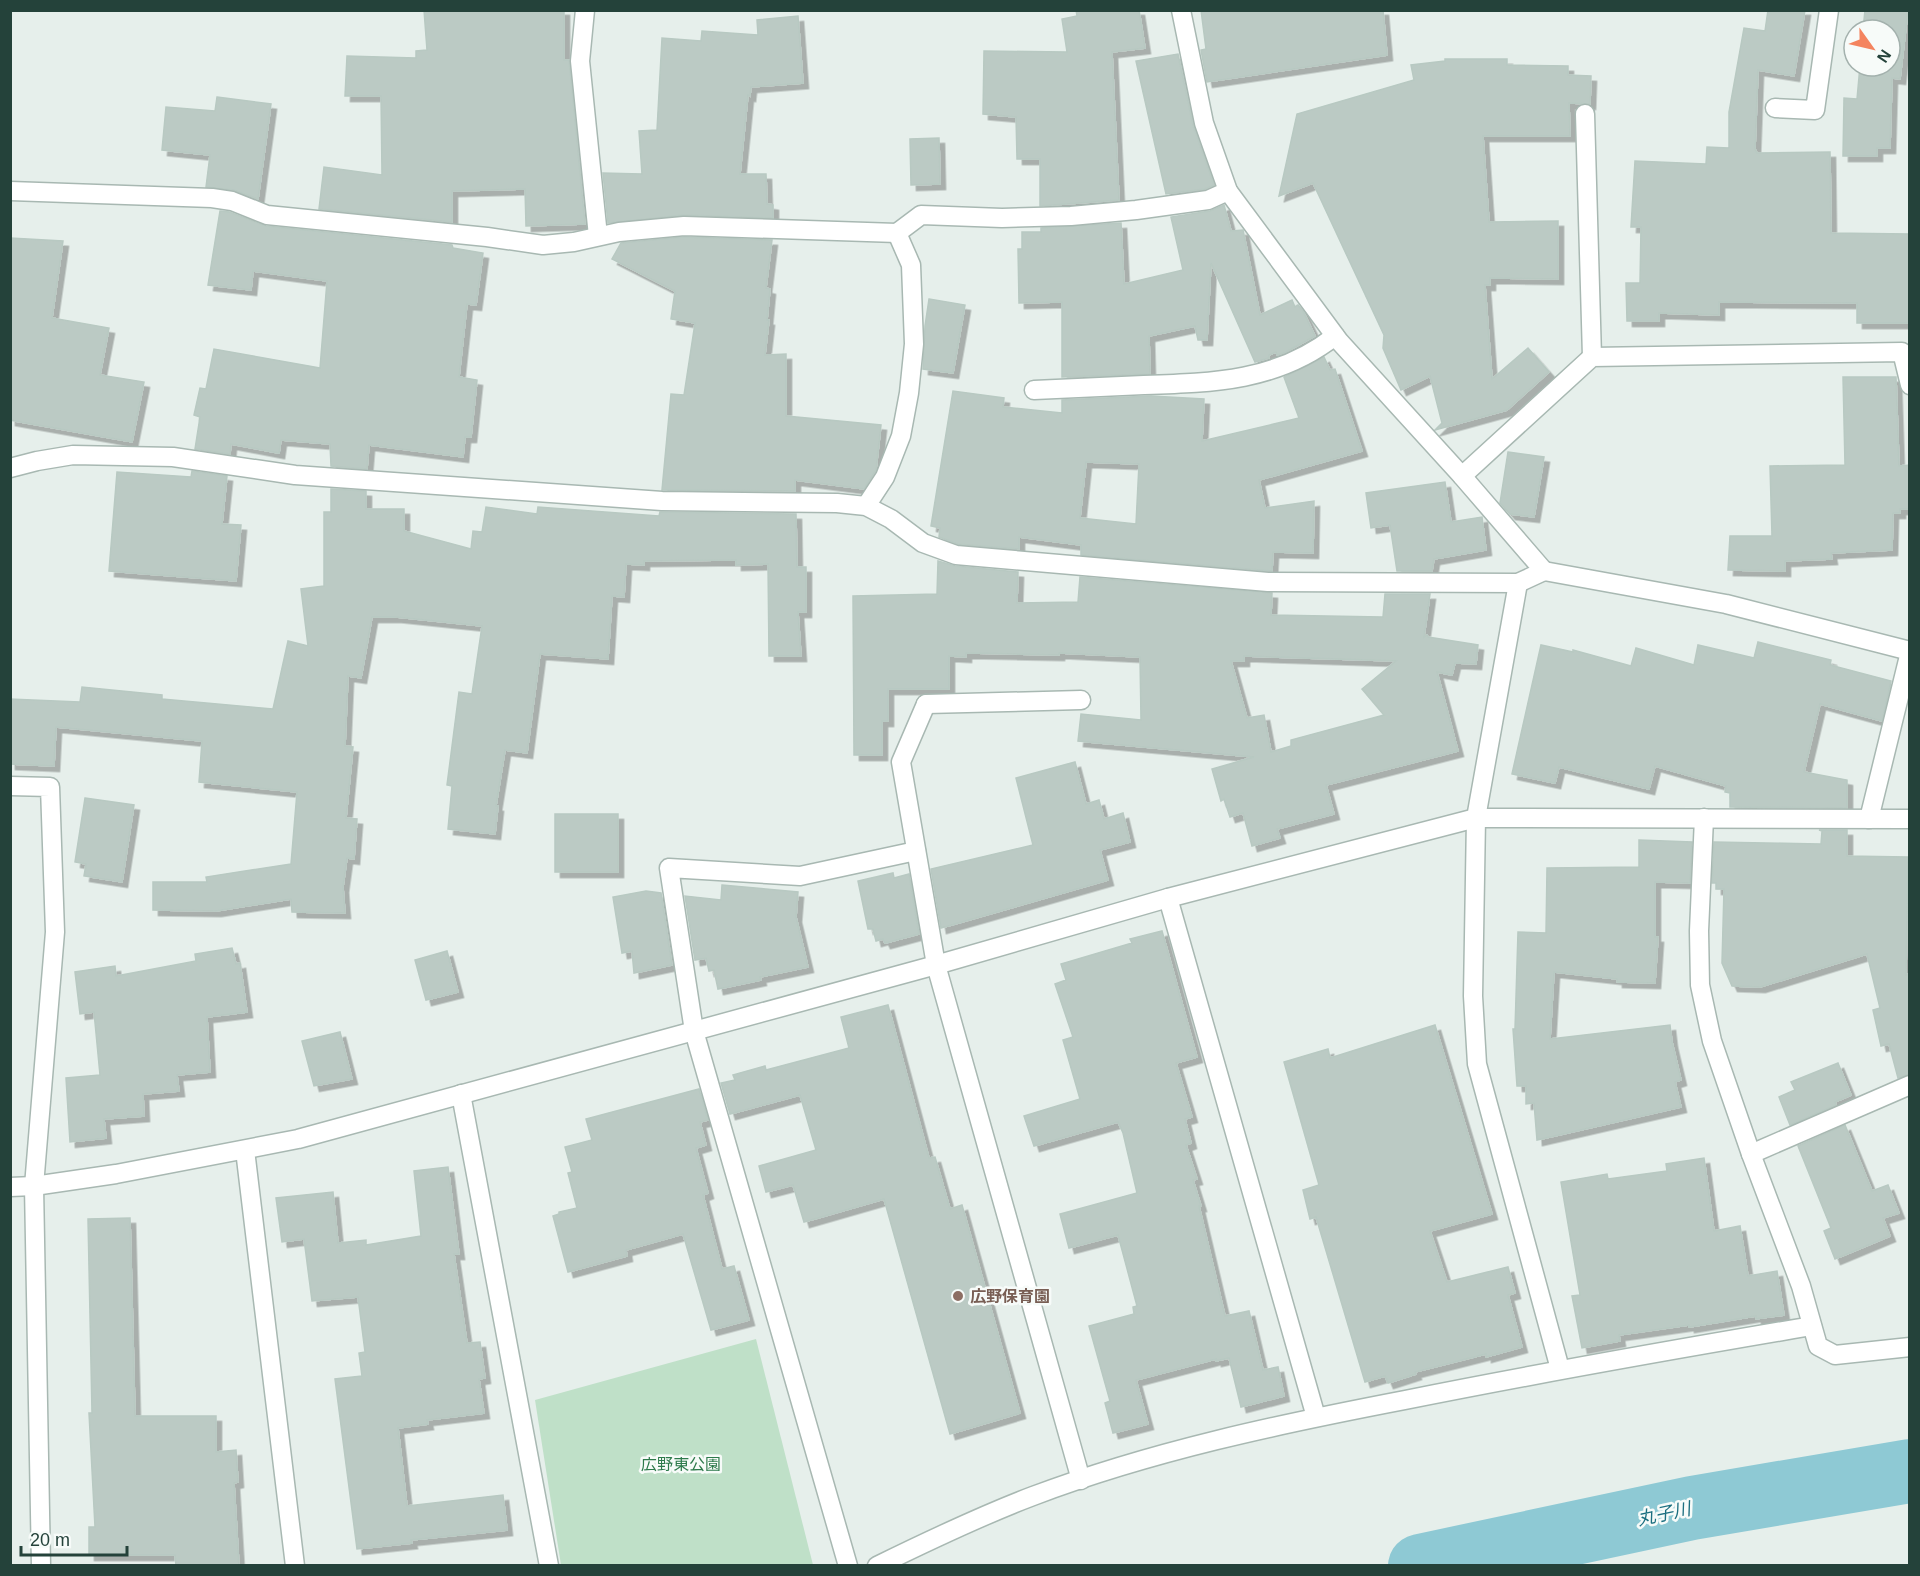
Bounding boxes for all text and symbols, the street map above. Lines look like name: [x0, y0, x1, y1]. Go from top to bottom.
north arrow: [1842, 18, 1902, 78]
text: N: [1874, 47, 1894, 66]
place label: 広野保育園: [970, 1288, 1050, 1305]
marker: 広野保育園: [951, 1289, 965, 1303]
park label: 広野東公園: [641, 1456, 721, 1473]
water label: 丸子川: [1636, 1498, 1694, 1529]
scale bar: [21, 1519, 128, 1557]
text: 20 m: [30, 1530, 70, 1550]

